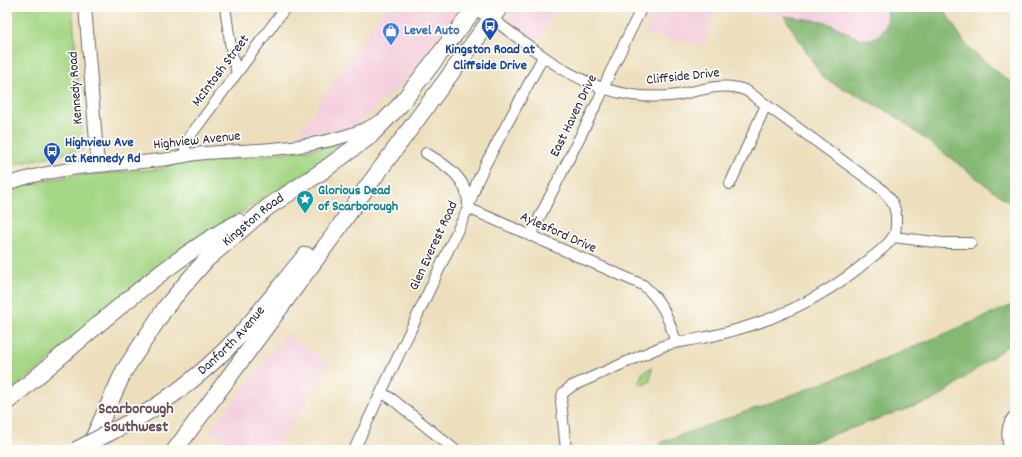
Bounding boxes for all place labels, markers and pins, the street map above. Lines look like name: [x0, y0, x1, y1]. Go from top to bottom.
bus stop icon: Kingston Road at Cliffside Drive: [480, 16, 500, 41]
shop icon: Level Auto: [381, 21, 401, 46]
place label: Level Auto: [404, 21, 460, 41]
place label: Kingston Road at Cliffside Drive: [445, 40, 536, 76]
place label: Highview Ave at Kennedy Rd: [65, 133, 141, 169]
bus stop icon: Highview Ave at Kennedy Rd: [42, 141, 62, 166]
place label: Glorious Dead of Scarborough: [318, 181, 399, 217]
place icon: Glorious Dead of Scarborough: [295, 189, 315, 214]

